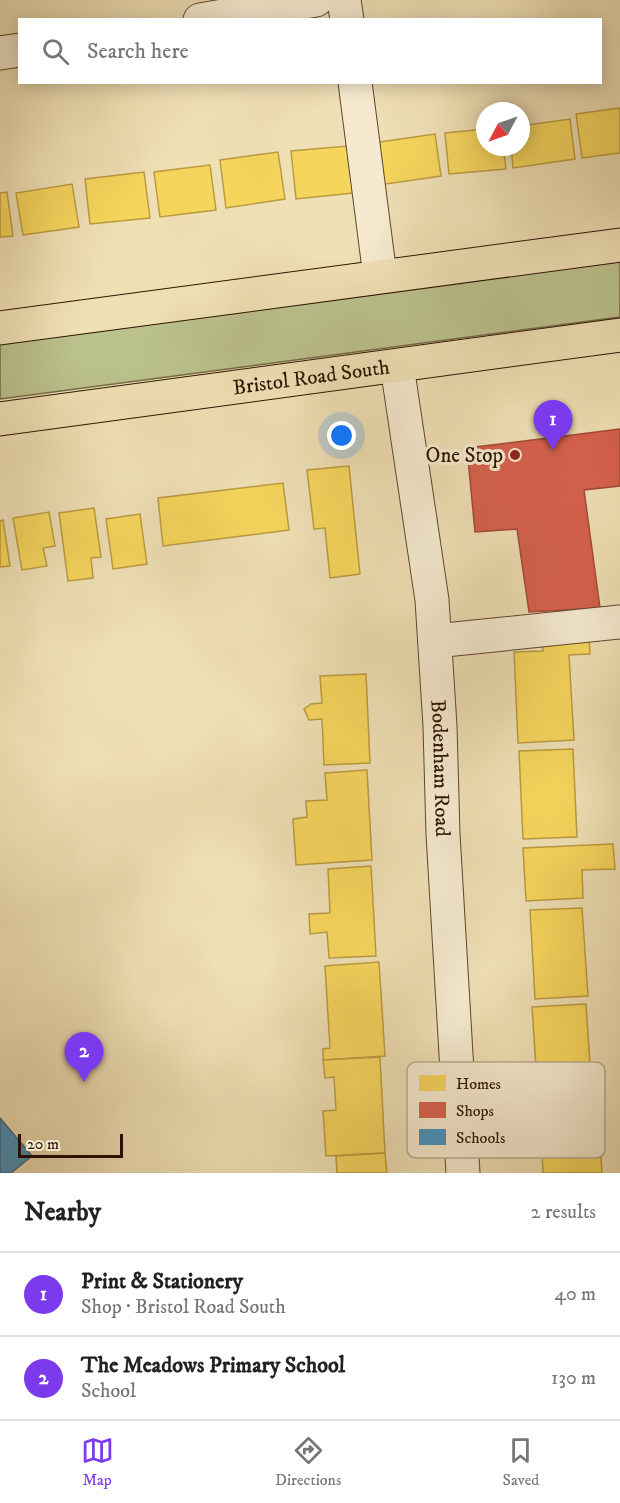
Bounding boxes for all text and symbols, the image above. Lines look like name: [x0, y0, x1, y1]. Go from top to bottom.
search box: [18, 18, 602, 84]
icon: search: [39, 35, 72, 68]
text: Search here: [87, 38, 189, 65]
north arrow: [476, 102, 530, 156]
street label: Bristol Road South: [231, 354, 391, 401]
pin: 1: [534, 400, 572, 450]
your location: [327, 421, 356, 450]
place label: One Stop: [426, 443, 503, 469]
marker: One Stop: [508, 448, 522, 462]
street label: Bodenham Road: [424, 699, 455, 838]
pin: 2: [64, 1032, 104, 1082]
legend: [407, 1062, 605, 1158]
text: Homes: [456, 1074, 501, 1094]
text: Shops: [456, 1101, 494, 1121]
text: Schools: [456, 1128, 505, 1148]
scale bar: [18, 1131, 123, 1158]
text: 20 m: [27, 1134, 59, 1154]
text: Nearby: [24, 1196, 101, 1229]
text: 2 results: [531, 1200, 596, 1225]
text: Print & Stationery: [81, 1268, 243, 1295]
text: 1: [40, 1282, 47, 1307]
text: 40 m: [554, 1282, 596, 1307]
text: Shop · Bristol Road South: [81, 1295, 286, 1320]
text: The Meadows Primary School: [81, 1352, 345, 1379]
text: 2: [39, 1366, 48, 1391]
text: 130 m: [551, 1366, 596, 1391]
text: School: [81, 1379, 136, 1404]
tab: Map: [81, 1434, 114, 1490]
tab: Directions: [275, 1434, 341, 1490]
tab: Saved: [503, 1434, 539, 1490]

